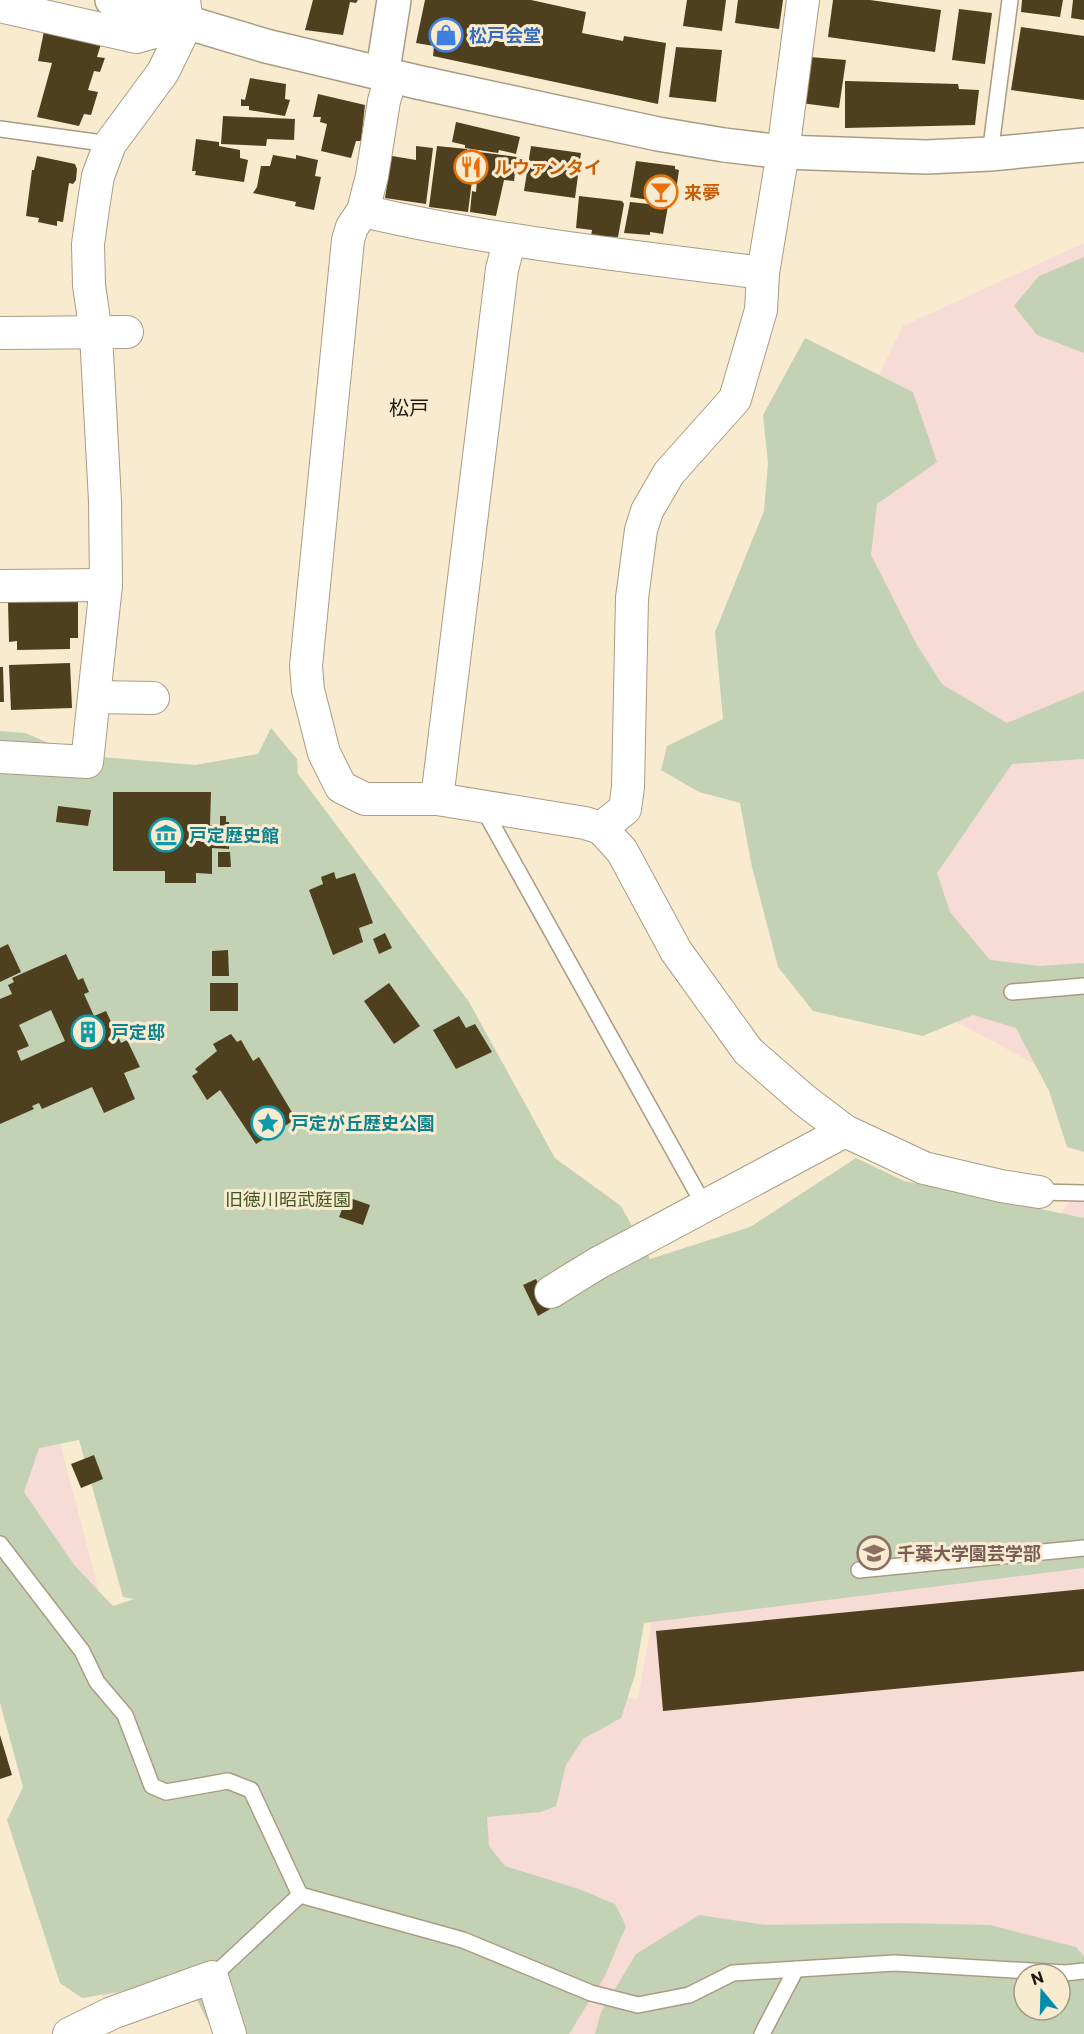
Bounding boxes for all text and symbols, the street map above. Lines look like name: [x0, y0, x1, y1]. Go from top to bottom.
shop icon: 松戸会堂: [428, 17, 464, 53]
place label: 松戸会堂: [469, 24, 541, 46]
restaurant icon: ルウァンタイ: [453, 149, 489, 185]
place label: ルウァンタイ: [494, 156, 602, 178]
bar icon: 来夢: [643, 174, 679, 210]
place label: 来夢: [684, 181, 720, 203]
district label: 松戸: [389, 395, 429, 419]
museum icon: 戸定歴史館: [148, 817, 184, 853]
place label: 戸定歴史館: [189, 824, 279, 846]
building icon: 戸定邸: [70, 1014, 106, 1050]
place label: 戸定邸: [111, 1021, 165, 1043]
place icon: 戸定が丘歴史公園: [250, 1105, 286, 1141]
place label: 戸定が丘歴史公園: [291, 1112, 435, 1134]
park label: 旧徳川昭武庭園: [225, 1188, 351, 1210]
school or university icon: 千葉大学園芸学部: [856, 1535, 892, 1571]
place label: 千葉大学園芸学部: [897, 1542, 1041, 1564]
north arrow: [1012, 1962, 1072, 2022]
text: N: [1028, 1966, 1046, 1988]

